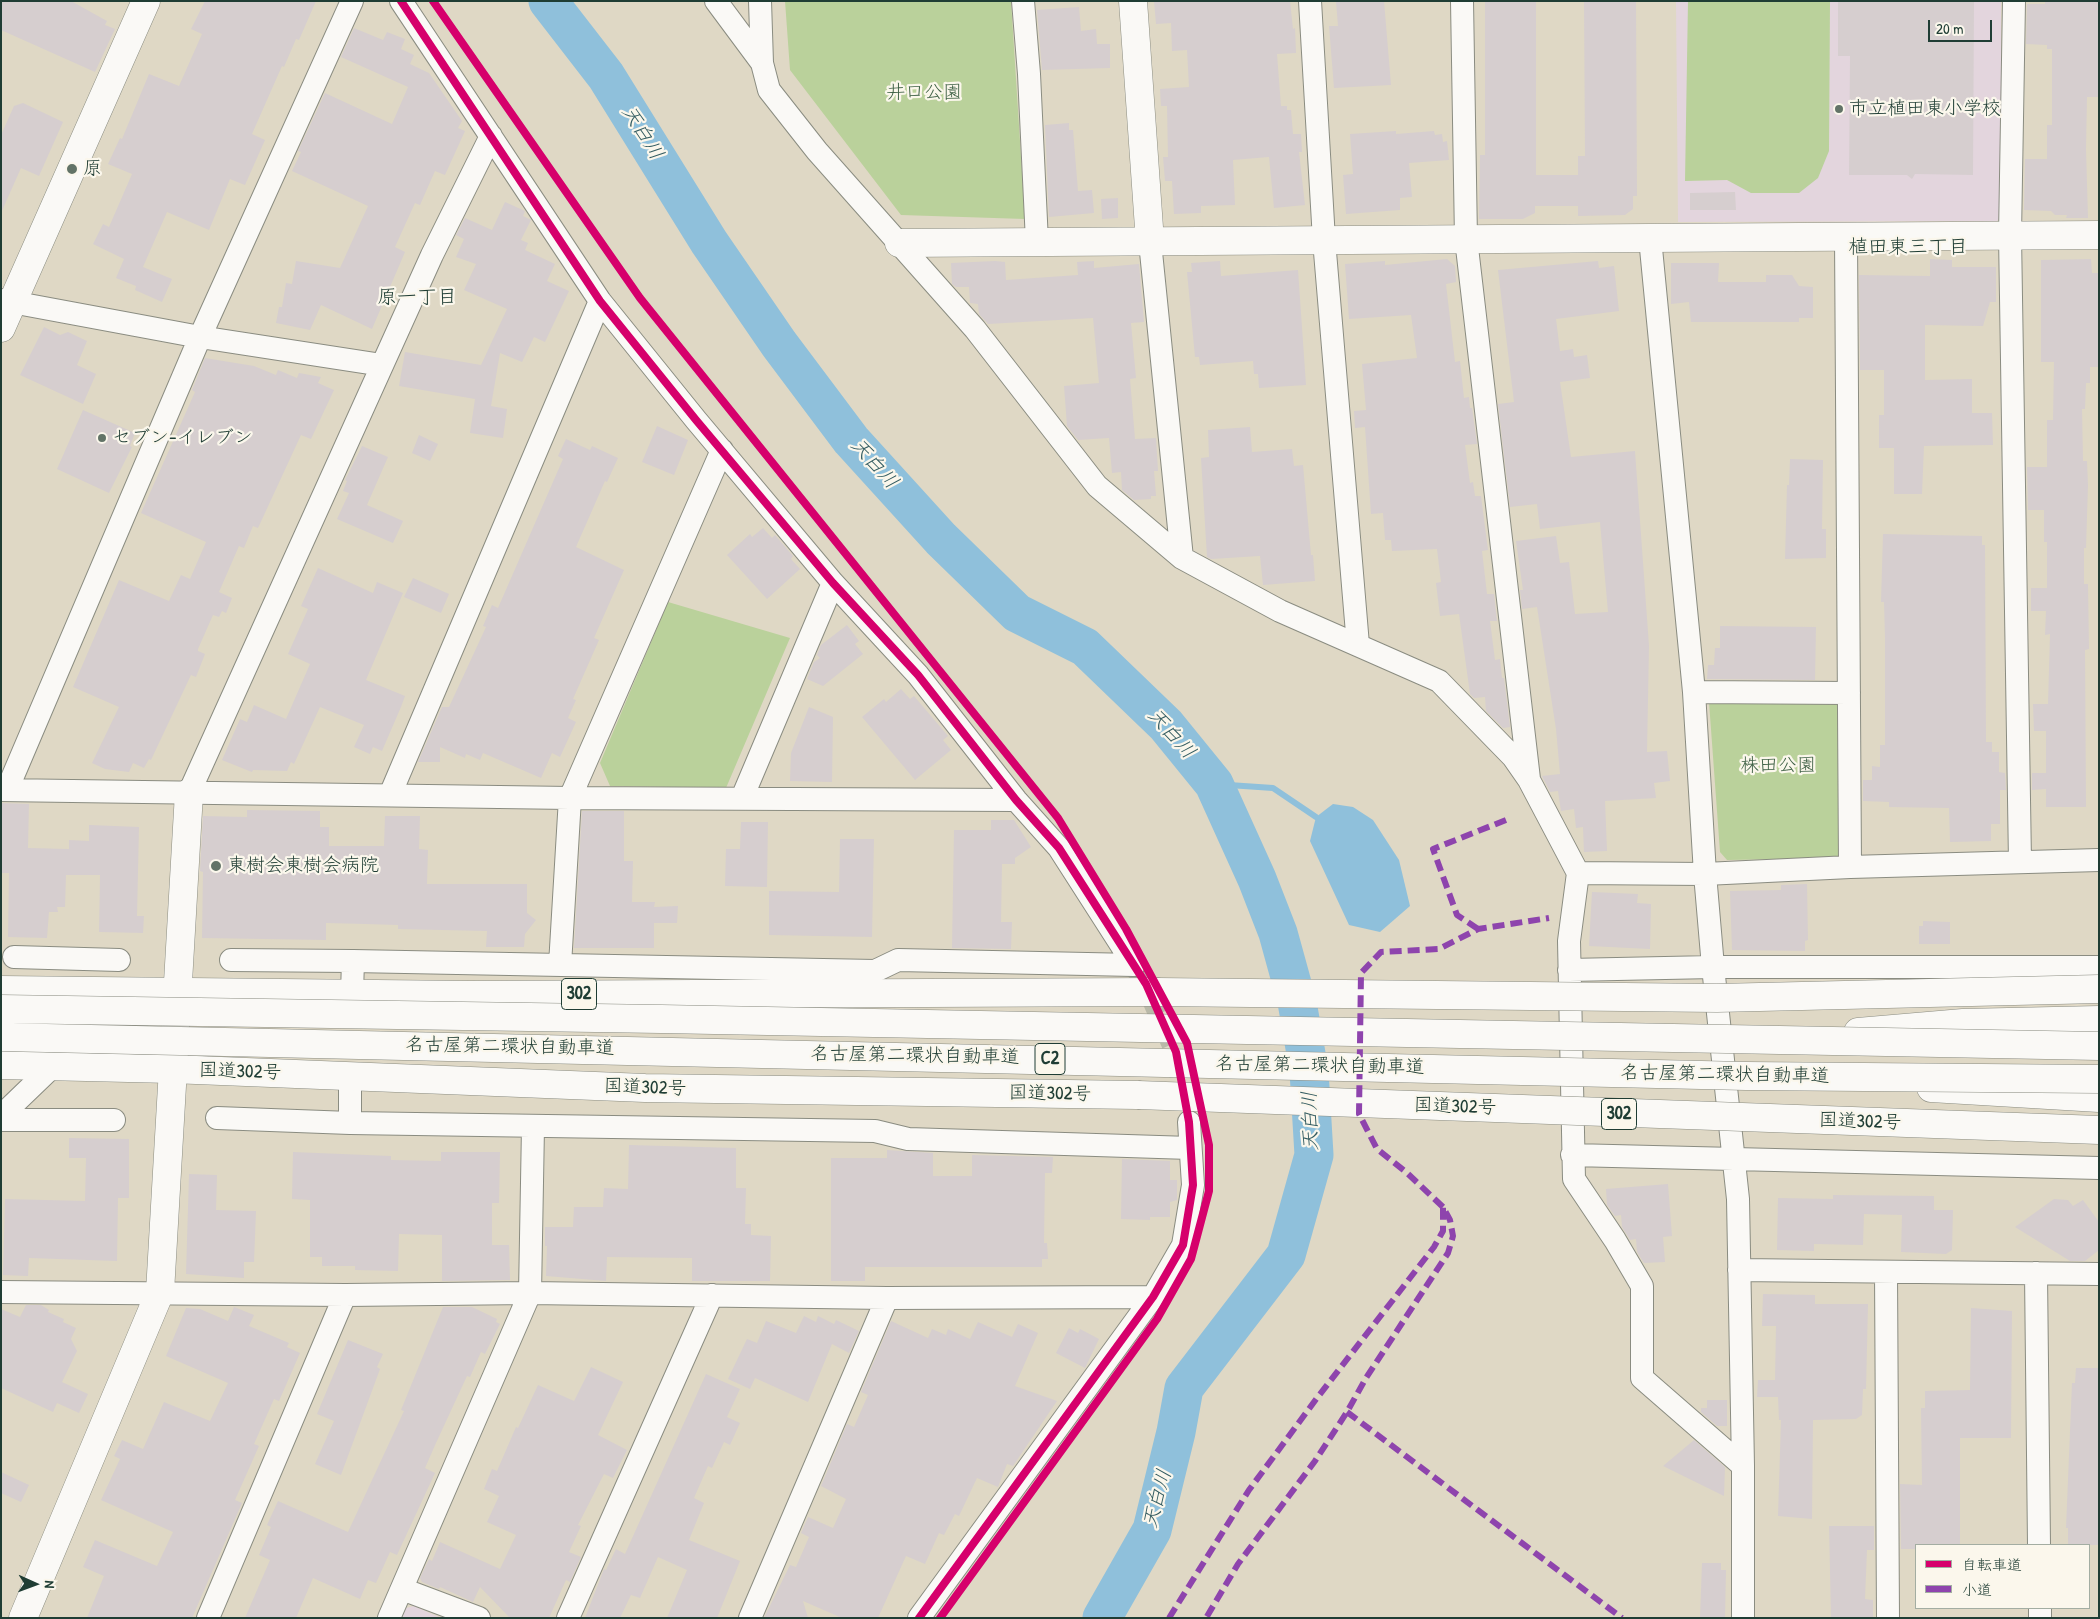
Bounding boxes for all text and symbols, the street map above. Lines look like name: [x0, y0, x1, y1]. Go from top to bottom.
scale bar: [1930, 10, 1994, 42]
text: 20 m: [1936, 18, 1963, 39]
park label: 井口公園: [886, 82, 962, 104]
place label: 市立植田東小学校: [1849, 98, 2001, 120]
water label: 天白川: [616, 101, 668, 165]
marker: 市立植田東小学校: [1833, 103, 1845, 115]
place label: 原: [83, 158, 102, 180]
marker: 原: [65, 162, 79, 176]
district label: 植田東三丁目: [1848, 236, 1968, 260]
district label: 原一丁目: [377, 286, 457, 310]
place label: セブン-イレブン: [112, 427, 253, 449]
marker: セブン-イレブン: [96, 432, 108, 444]
water label: 天白川: [845, 434, 903, 494]
water label: 天白川: [1142, 704, 1200, 764]
park label: 株田公園: [1740, 755, 1816, 777]
place label: 東樹会東樹会病院: [227, 855, 379, 877]
marker: 東樹会東樹会病院: [209, 859, 223, 873]
road number: 302: [562, 979, 596, 1010]
street label: 名古屋第二環状自動車道: [405, 1034, 615, 1060]
street label: 名古屋第二環状自動車道: [810, 1043, 1020, 1069]
road number: C2: [1035, 1044, 1065, 1074]
street label: 名古屋第二環状自動車道: [1215, 1053, 1425, 1079]
street label: 国道302号: [198, 1059, 282, 1085]
street label: 名古屋第二環状自動車道: [1620, 1062, 1830, 1088]
street label: 国道302号: [603, 1075, 687, 1101]
street label: 国道302号: [1008, 1082, 1092, 1106]
water label: 天白川: [1298, 1091, 1324, 1151]
street label: 国道302号: [1413, 1094, 1497, 1120]
road number: 302: [1602, 1098, 1636, 1130]
street label: 国道302号: [1818, 1109, 1902, 1135]
water label: 天白川: [1139, 1467, 1177, 1531]
legend: [1915, 1544, 2090, 1609]
text: 自転車道: [1962, 1554, 2022, 1575]
north arrow: [10, 1559, 60, 1609]
text: 小道: [1962, 1579, 1992, 1600]
text: N: [41, 1580, 60, 1589]

